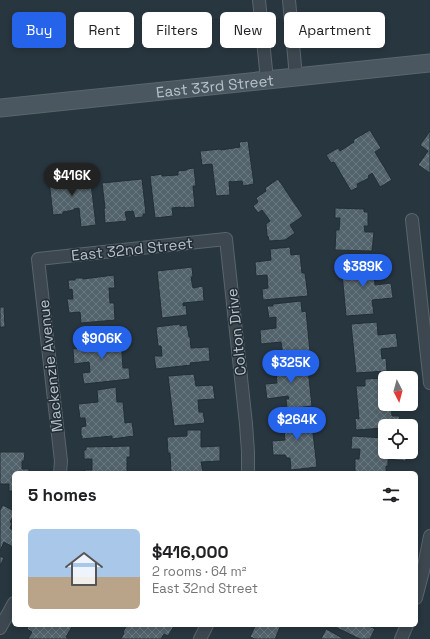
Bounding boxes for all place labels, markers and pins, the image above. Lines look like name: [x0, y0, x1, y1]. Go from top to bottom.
pin: $416K: [44, 163, 100, 197]
pin: $389K: [335, 254, 391, 288]
pin: $906K: [74, 326, 130, 360]
pin: $325K: [263, 350, 319, 384]
pin: $264K: [269, 407, 325, 441]

